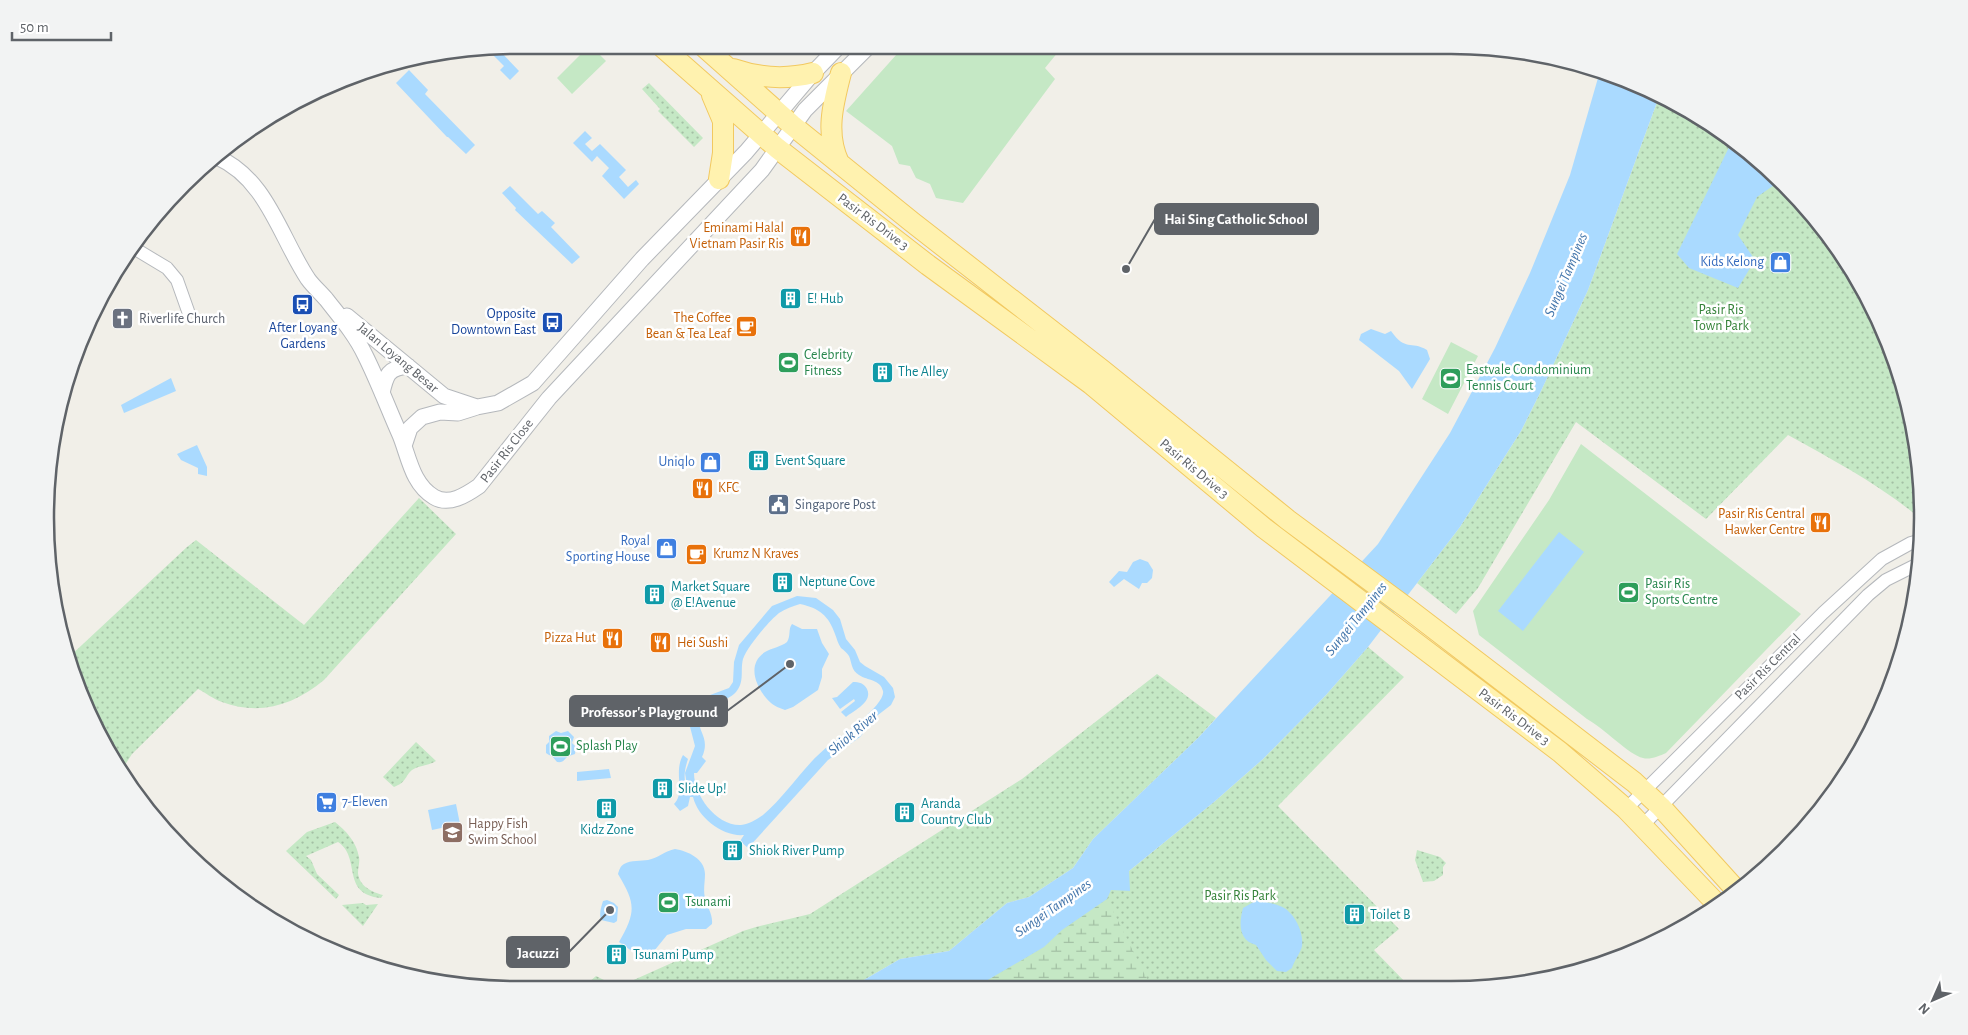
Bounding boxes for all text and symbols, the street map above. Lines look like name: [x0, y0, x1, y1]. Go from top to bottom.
scale bar: [12, 10, 111, 42]
text: 50 m: [20, 20, 49, 35]
street label: Pasir Ris Drive 3: [835, 191, 911, 253]
callout: Hai Sing Catholic School: [1155, 204, 1318, 234]
text: Hai Sing Catholic School: [1164, 212, 1308, 227]
place label: Eminami Halal Vietnam Pasir Ris: [690, 221, 784, 251]
restaurant icon: Eminami Halal Vietnam Pasir Ris: [788, 224, 812, 248]
water label: Sungei Tampines: [1542, 231, 1590, 319]
shop icon: Kids Kelong: [1768, 250, 1792, 274]
place label: Kids Kelong: [1700, 255, 1764, 269]
building icon: E! Hub: [779, 287, 803, 311]
place label: E! Hub: [807, 292, 843, 306]
bus stop icon: After Loyang Gardens: [291, 293, 315, 317]
park label: Pasir Ris Town Park: [1693, 303, 1749, 333]
church icon: Riverlife Church: [111, 307, 135, 331]
place label: Opposite Downtown East: [451, 307, 537, 337]
bus stop icon: Opposite Downtown East: [540, 310, 564, 334]
place label: The Coffee Bean & Tea Leaf: [645, 311, 732, 341]
place label: Riverlife Church: [139, 312, 225, 326]
cafe icon: The Coffee Bean & Tea Leaf: [735, 314, 759, 338]
street label: Jalan Loyang Besar: [355, 320, 441, 396]
place label: After Loyang Gardens: [269, 321, 337, 351]
place label: Celebrity Fitness: [804, 348, 853, 378]
sports icon: Celebrity Fitness: [776, 351, 800, 375]
building icon: The Alley: [870, 360, 894, 384]
place label: Eastvale Condominium Tennis Court: [1466, 363, 1591, 393]
place label: The Alley: [898, 365, 948, 379]
sports icon: Eastvale Condominium Tennis Court: [1438, 366, 1462, 390]
street label: Pasir Ris Close: [478, 416, 536, 486]
street label: Pasir Ris Drive 3: [1157, 436, 1231, 502]
building icon: Event Square: [747, 449, 771, 473]
shop icon: Uniqlo: [699, 450, 723, 474]
place label: Event Square: [775, 454, 845, 468]
place label: Uniqlo: [658, 455, 695, 469]
restaurant icon: KFC: [690, 476, 714, 500]
place label: KFC: [718, 481, 739, 495]
public building icon: Singapore Post: [767, 493, 791, 517]
place label: Singapore Post: [795, 498, 876, 512]
place label: Pasir Ris Central Hawker Centre: [1718, 507, 1805, 537]
restaurant icon: Pasir Ris Central Hawker Centre: [1809, 510, 1833, 534]
place label: Royal Sporting House: [566, 534, 650, 564]
shop icon: Royal Sporting House: [654, 537, 678, 561]
cafe icon: Krumz N Kraves: [685, 542, 709, 566]
place label: Krumz N Kraves: [713, 547, 799, 561]
building icon: Neptune Cove: [771, 570, 795, 594]
place label: Neptune Cove: [799, 575, 875, 589]
place label: Pasir Ris Sports Centre: [1645, 577, 1718, 607]
water label: Sungei Tampines: [1322, 579, 1390, 658]
place label: Market Square @ E!Avenue: [671, 580, 750, 610]
sports icon: Pasir Ris Sports Centre: [1617, 580, 1641, 604]
building icon: Market Square @ E!Avenue: [643, 583, 667, 607]
restaurant icon: Pizza Hut: [600, 626, 624, 650]
place label: Pizza Hut: [544, 631, 597, 645]
restaurant icon: Hei Sushi: [649, 631, 673, 655]
street label: Pasir Ris Central: [1732, 631, 1804, 703]
place label: Hei Sushi: [677, 636, 728, 650]
street label: Pasir Ris Drive 3: [1476, 686, 1552, 748]
callout: Professor's Playground: [570, 696, 727, 726]
text: Professor's Playground: [580, 705, 718, 720]
water label: Shiok River: [825, 707, 882, 758]
sports icon: Splash Play: [548, 734, 572, 758]
place label: Splash Play: [576, 739, 637, 753]
building icon: Slide Up!: [650, 777, 674, 801]
place label: Slide Up!: [678, 782, 727, 796]
supermarket icon: 7-Eleven: [314, 790, 338, 814]
place label: 7-Eleven: [342, 795, 388, 809]
building icon: Kidz Zone: [595, 796, 619, 820]
place label: Aranda Country Club: [921, 797, 992, 827]
building icon: Aranda Country Club: [893, 800, 917, 824]
place label: Happy Fish Swim School: [468, 817, 537, 847]
school or university icon: Happy Fish Swim School: [440, 820, 464, 844]
place label: Kidz Zone: [580, 823, 634, 837]
building icon: Shiok River Pump: [721, 839, 745, 863]
place label: Shiok River Pump: [749, 844, 844, 858]
water label: Sungei Tampines: [1012, 876, 1094, 940]
park label: Pasir Ris Park: [1204, 889, 1276, 903]
sports icon: Tsunami: [657, 890, 681, 914]
place label: Tsunami: [685, 895, 731, 909]
building icon: Toilet B: [1342, 903, 1366, 927]
place label: Toilet B: [1370, 908, 1410, 922]
callout: Jacuzzi: [507, 937, 569, 967]
building icon: Tsunami Pump: [605, 943, 629, 967]
text: Jacuzzi: [517, 946, 559, 961]
place label: Tsunami Pump: [633, 948, 714, 962]
north arrow: [1908, 975, 1958, 1025]
text: N: [1916, 1000, 1933, 1017]

